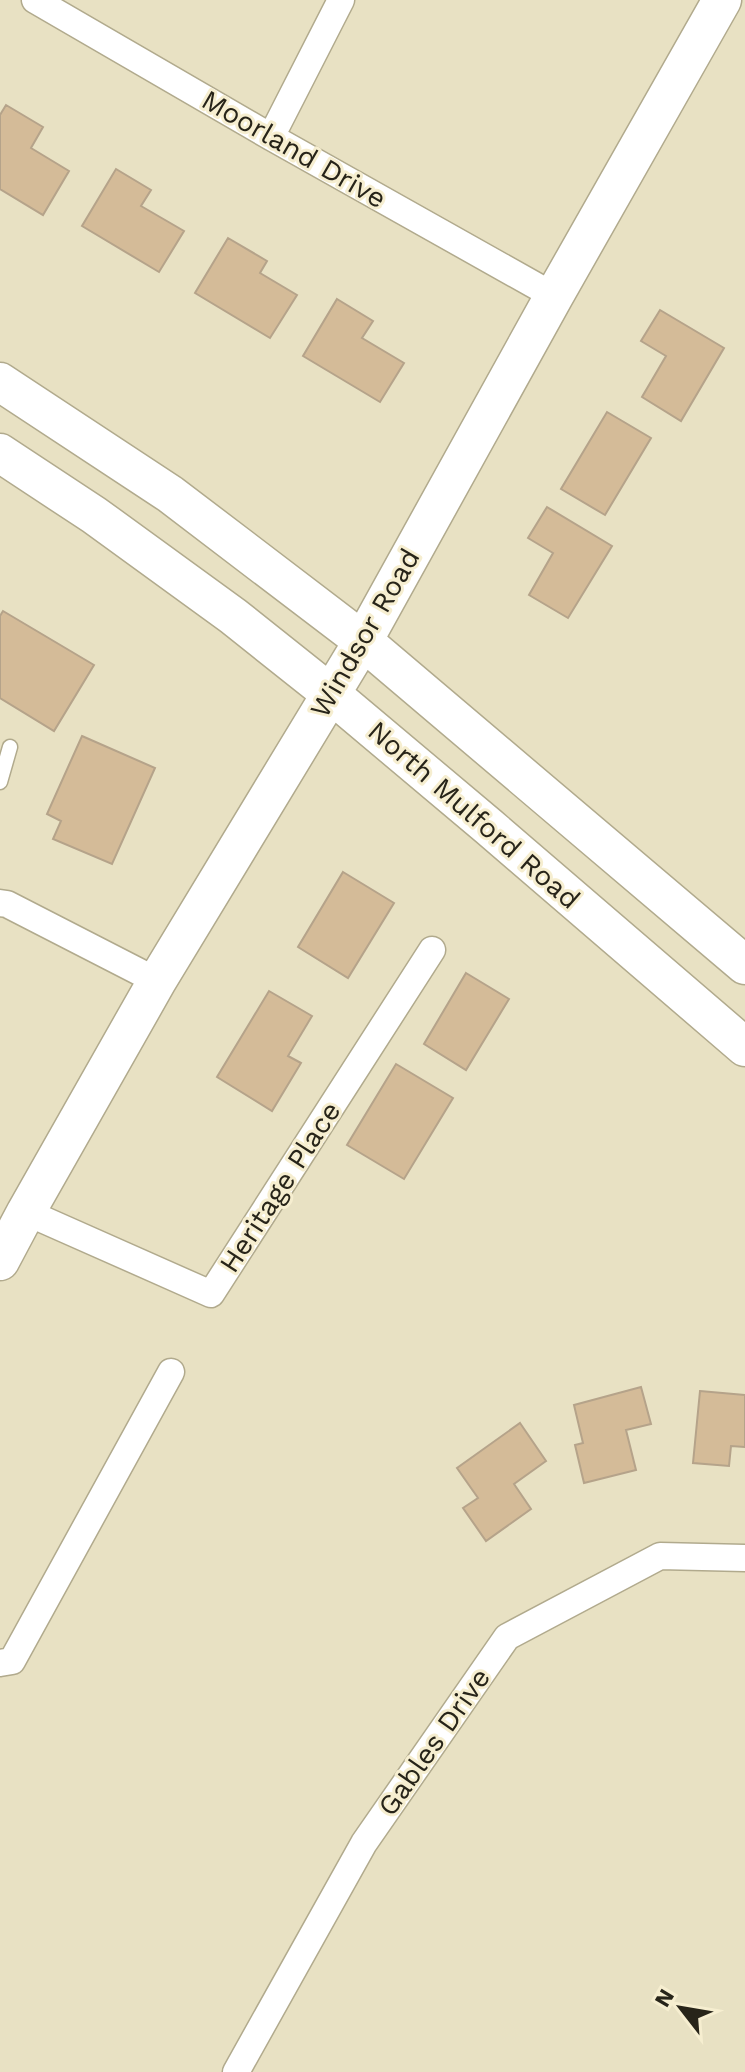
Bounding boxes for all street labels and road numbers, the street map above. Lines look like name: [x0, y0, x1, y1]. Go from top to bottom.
street label: Moorland Drive: [196, 83, 392, 215]
street label: Windsor Road: [303, 543, 427, 723]
street label: North Mulford Road: [361, 714, 587, 916]
street label: Heritage Place: [213, 1095, 347, 1279]
street label: Gables Drive: [371, 1662, 497, 1822]

